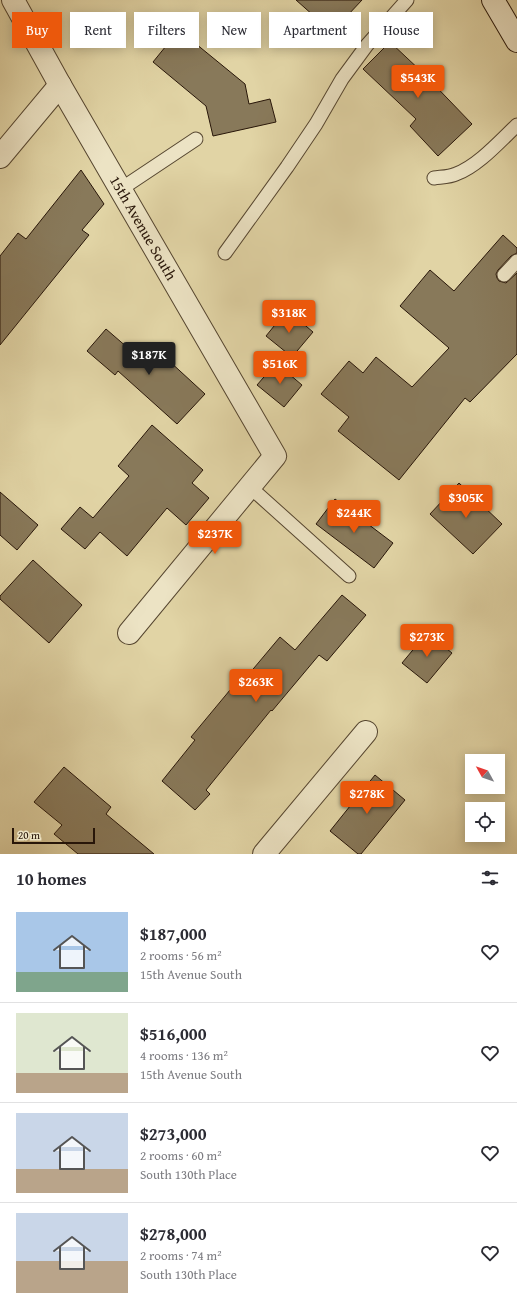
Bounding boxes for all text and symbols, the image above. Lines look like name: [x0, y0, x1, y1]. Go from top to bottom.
chip: Buy: [12, 12, 62, 48]
chip: Rent: [70, 12, 126, 48]
chip: Filters: [134, 12, 199, 48]
chip: New: [207, 12, 261, 48]
chip: Apartment: [269, 12, 361, 48]
chip: House: [369, 12, 433, 48]
pin: $543K: [390, 65, 446, 99]
text: $543K: [400, 68, 436, 87]
street label: 15th Avenue South: [105, 172, 182, 284]
pin: $318K: [261, 300, 317, 334]
text: $318K: [271, 303, 307, 322]
pin: $187K: [121, 342, 177, 376]
text: $187K: [131, 345, 167, 364]
pin: $516K: [252, 351, 308, 385]
text: $516K: [262, 354, 298, 373]
pin: $305K: [438, 485, 494, 519]
text: $305K: [448, 488, 484, 507]
pin: $244K: [326, 500, 382, 534]
text: $244K: [336, 503, 372, 522]
pin: $237K: [187, 521, 243, 555]
text: $237K: [197, 524, 233, 543]
pin: $273K: [399, 624, 455, 658]
text: $273K: [409, 627, 445, 646]
pin: $263K: [228, 669, 284, 703]
text: $263K: [238, 672, 274, 691]
north arrow: [465, 754, 505, 794]
map controls: [465, 754, 505, 842]
pin: $278K: [339, 781, 395, 815]
text: $278K: [349, 784, 385, 803]
button: locate: [465, 802, 505, 842]
scale bar: [12, 826, 95, 845]
text: 20 m: [18, 827, 40, 843]
text: 10 homes: [16, 866, 87, 891]
icon: filters: [479, 867, 501, 889]
text: $187,000: [140, 921, 206, 946]
icon: home: [48, 928, 96, 976]
icon: heart: [479, 941, 501, 963]
text: 2 rooms · 56 m²: [140, 946, 222, 965]
text: 15th Avenue South: [140, 965, 242, 984]
text: $516,000: [140, 1021, 206, 1046]
icon: home: [48, 1029, 96, 1077]
icon: heart: [479, 1042, 501, 1064]
text: 4 rooms · 136 m²: [140, 1046, 228, 1065]
text: 15th Avenue South: [140, 1065, 242, 1084]
text: $273,000: [140, 1121, 206, 1146]
icon: home: [48, 1129, 96, 1177]
icon: heart: [479, 1142, 501, 1164]
text: 2 rooms · 60 m²: [140, 1146, 222, 1165]
text: South 130th Place: [140, 1165, 237, 1184]
text: $278,000: [140, 1221, 206, 1246]
icon: home: [48, 1229, 96, 1277]
icon: heart: [479, 1242, 501, 1264]
text: 2 rooms · 74 m²: [140, 1246, 222, 1265]
text: South 130th Place: [140, 1265, 237, 1284]

